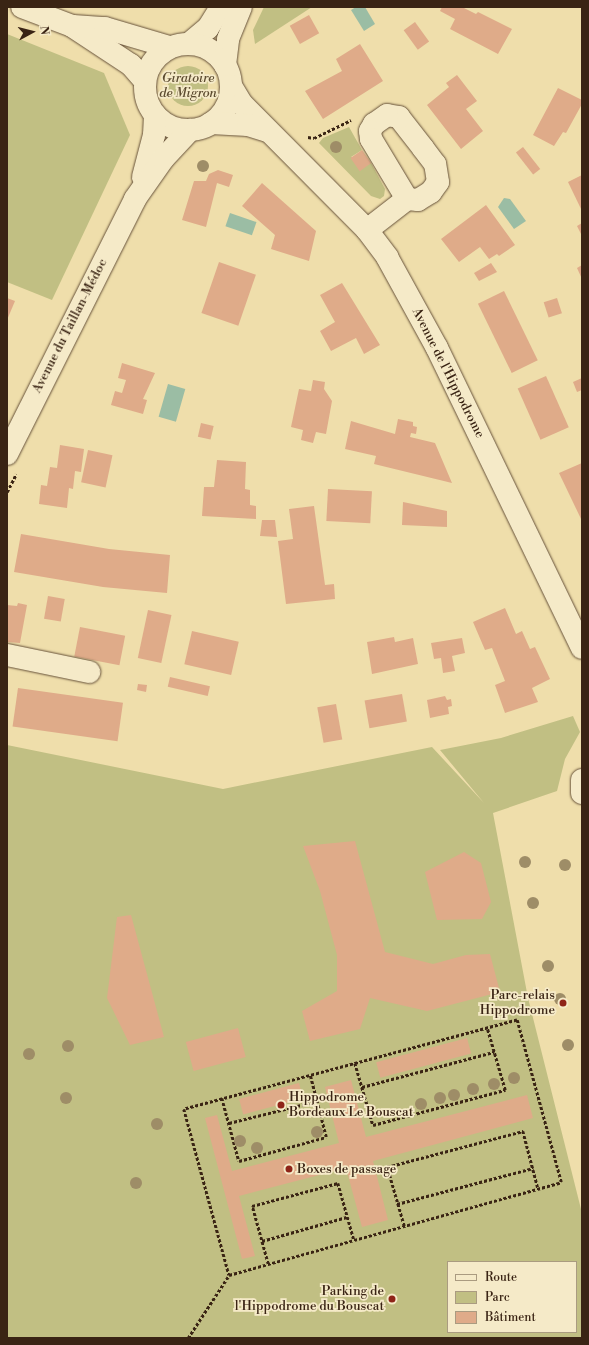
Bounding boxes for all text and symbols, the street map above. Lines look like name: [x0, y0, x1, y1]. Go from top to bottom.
north arrow: [12, 12, 52, 52]
text: N: [36, 25, 51, 36]
park label: Giratoire de Migron: [159, 71, 217, 102]
street label: Avenue du Taillan-Médoc: [29, 256, 111, 396]
street label: Avenue de l'Hippodrome: [408, 305, 488, 441]
place label: Parc-relais Hippodrome: [480, 988, 555, 1019]
marker: Parc-relais Hippodrome: [558, 998, 568, 1008]
place label: Hippodrome Bordeaux Le Bouscat: [289, 1090, 413, 1121]
marker: Hippodrome Bordeaux Le Bouscat: [276, 1100, 286, 1110]
place label: Boxes de passage: [297, 1161, 396, 1177]
marker: Boxes de passage: [284, 1164, 294, 1174]
legend: [447, 1261, 577, 1333]
text: Route: [485, 1270, 517, 1285]
place label: Parking de l'Hippodrome du Bouscat: [235, 1284, 384, 1315]
text: Parc: [485, 1290, 510, 1305]
marker: Parking de l'Hippodrome du Bouscat: [387, 1294, 397, 1304]
text: Bâtiment: [485, 1310, 536, 1325]

